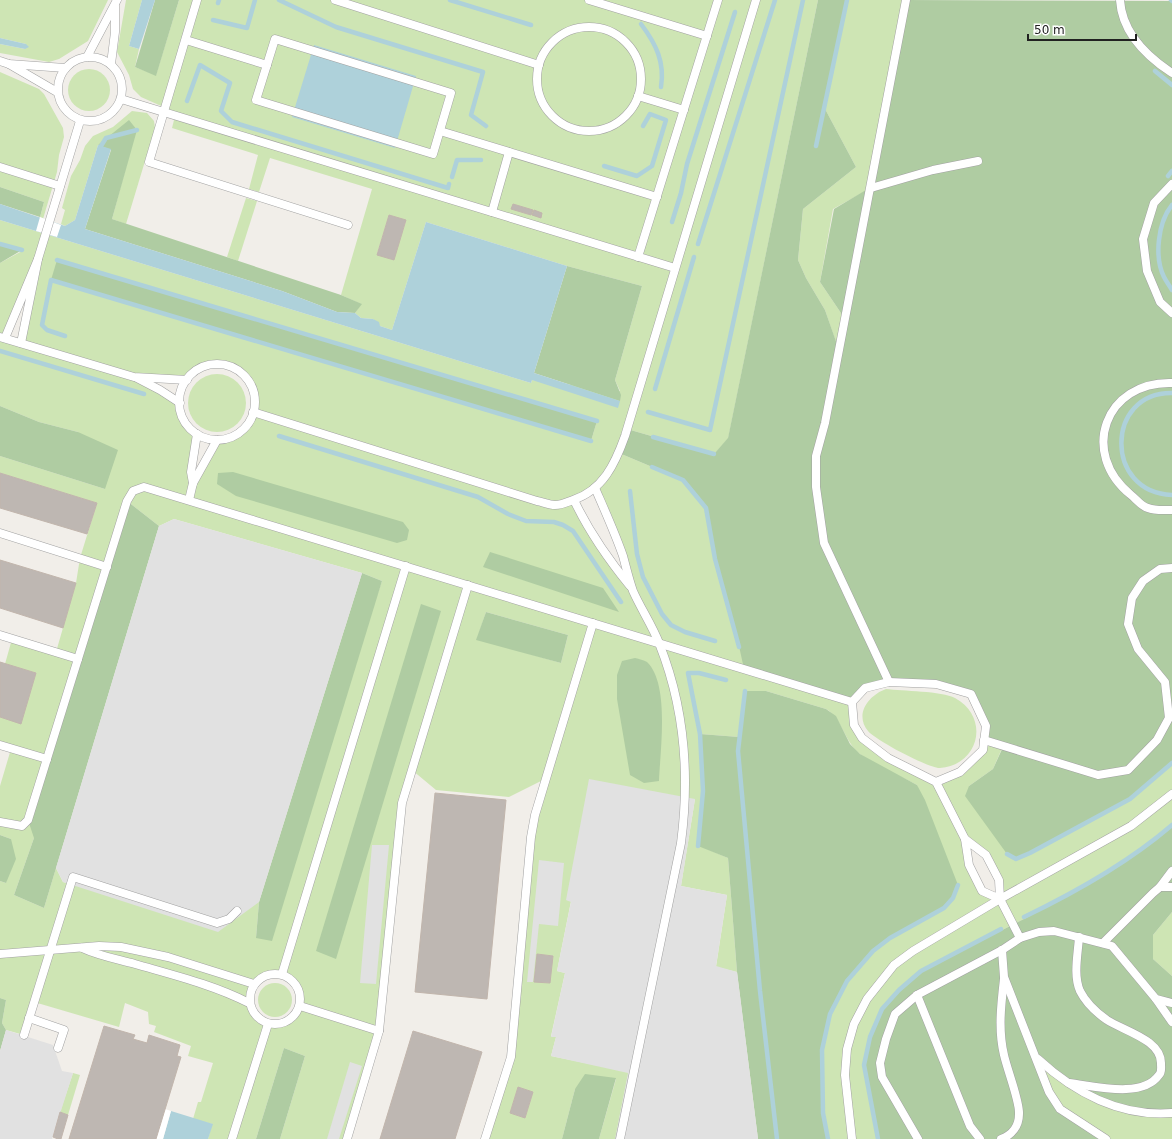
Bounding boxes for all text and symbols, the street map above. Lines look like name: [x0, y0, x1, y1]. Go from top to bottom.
scale bar: [1028, 16, 1136, 42]
text: 50 m: [1034, 23, 1065, 37]

